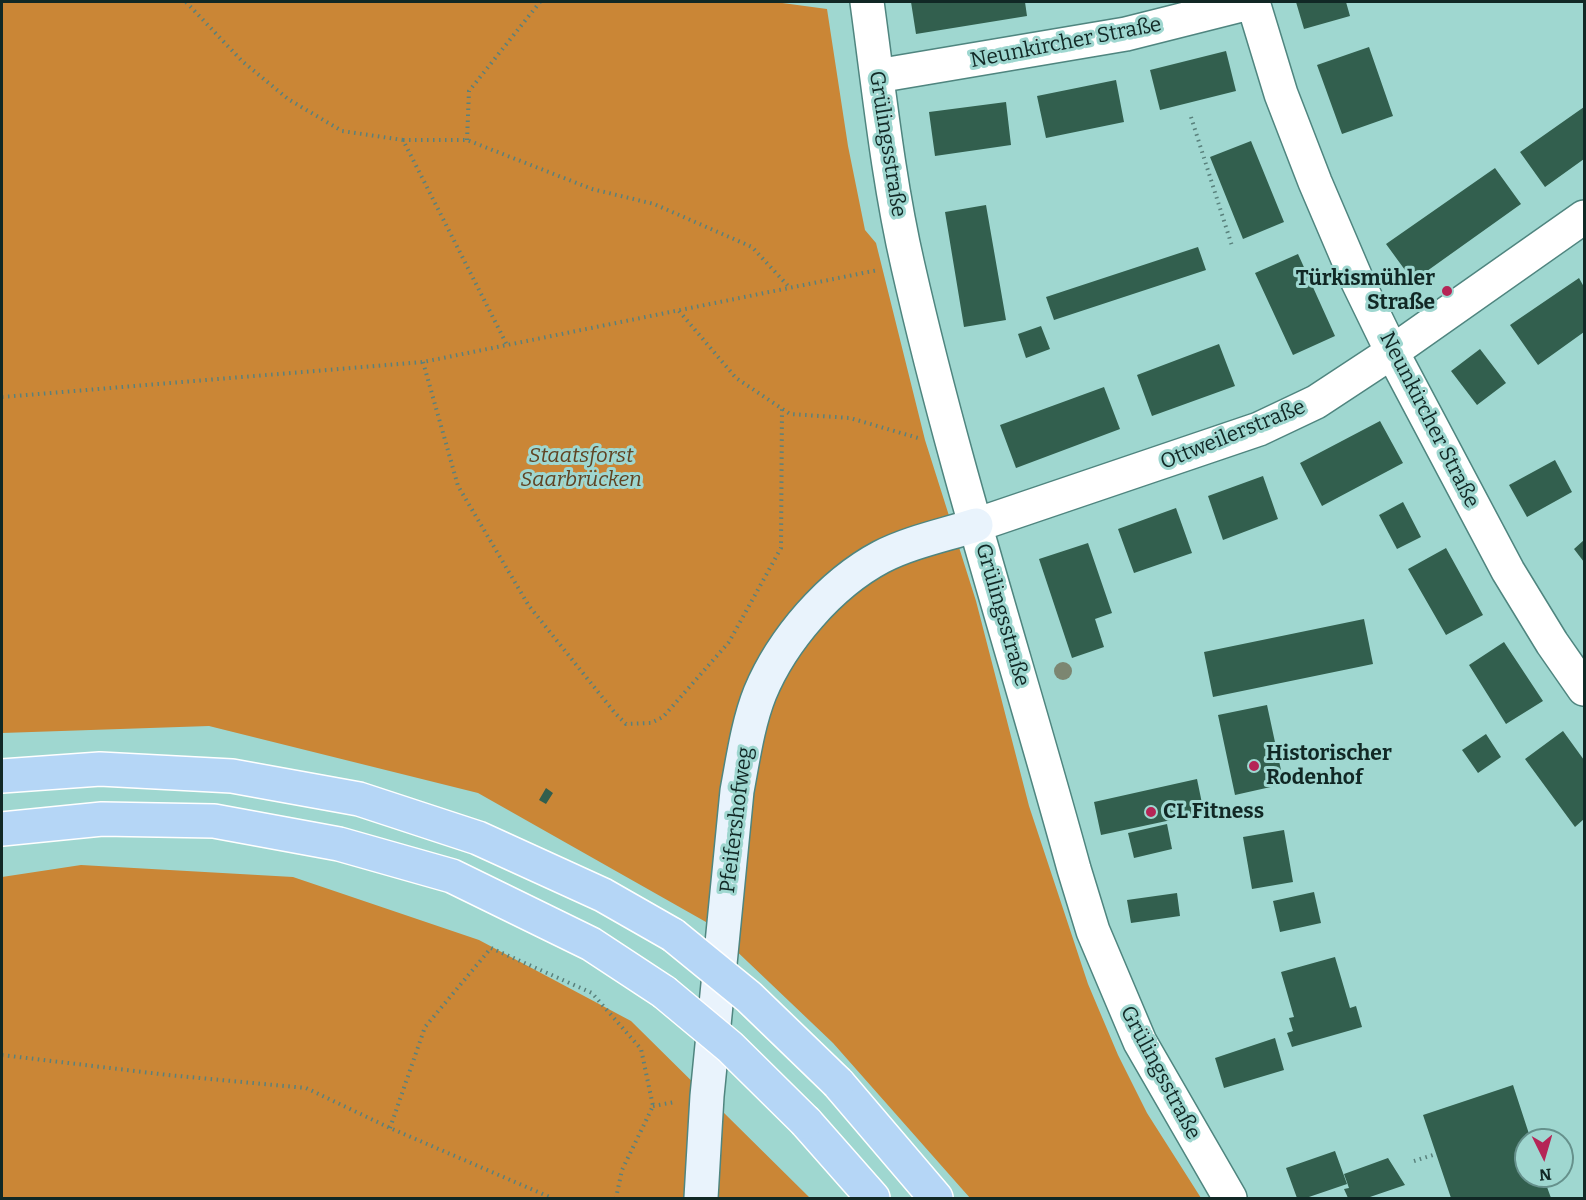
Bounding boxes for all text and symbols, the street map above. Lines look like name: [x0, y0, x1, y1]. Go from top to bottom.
street label: Neunkircher Straße: [968, 12, 1164, 74]
street label: Grülingsstraße: [863, 69, 911, 219]
place label: Türkismühler Straße: [1296, 266, 1435, 316]
marker: Türkismühler Straße: [1440, 284, 1454, 298]
street label: Neunkircher Straße: [1374, 328, 1484, 512]
street label: Ottweilerstraße: [1157, 394, 1309, 476]
park label: Staatsforst Saarbrücken: [520, 443, 642, 493]
street label: Grülingsstraße: [970, 541, 1034, 689]
place label: Historischer Rodenhof: [1266, 741, 1392, 791]
street label: Pfeifershofweg: [716, 745, 758, 895]
marker: Historischer Rodenhof: [1247, 759, 1261, 773]
place label: CL Fitness: [1163, 799, 1264, 825]
marker: CL Fitness: [1144, 805, 1158, 819]
street label: Grülingsstraße: [1114, 1002, 1206, 1144]
north arrow: [1514, 1128, 1574, 1188]
text: N: [1538, 1164, 1552, 1184]

